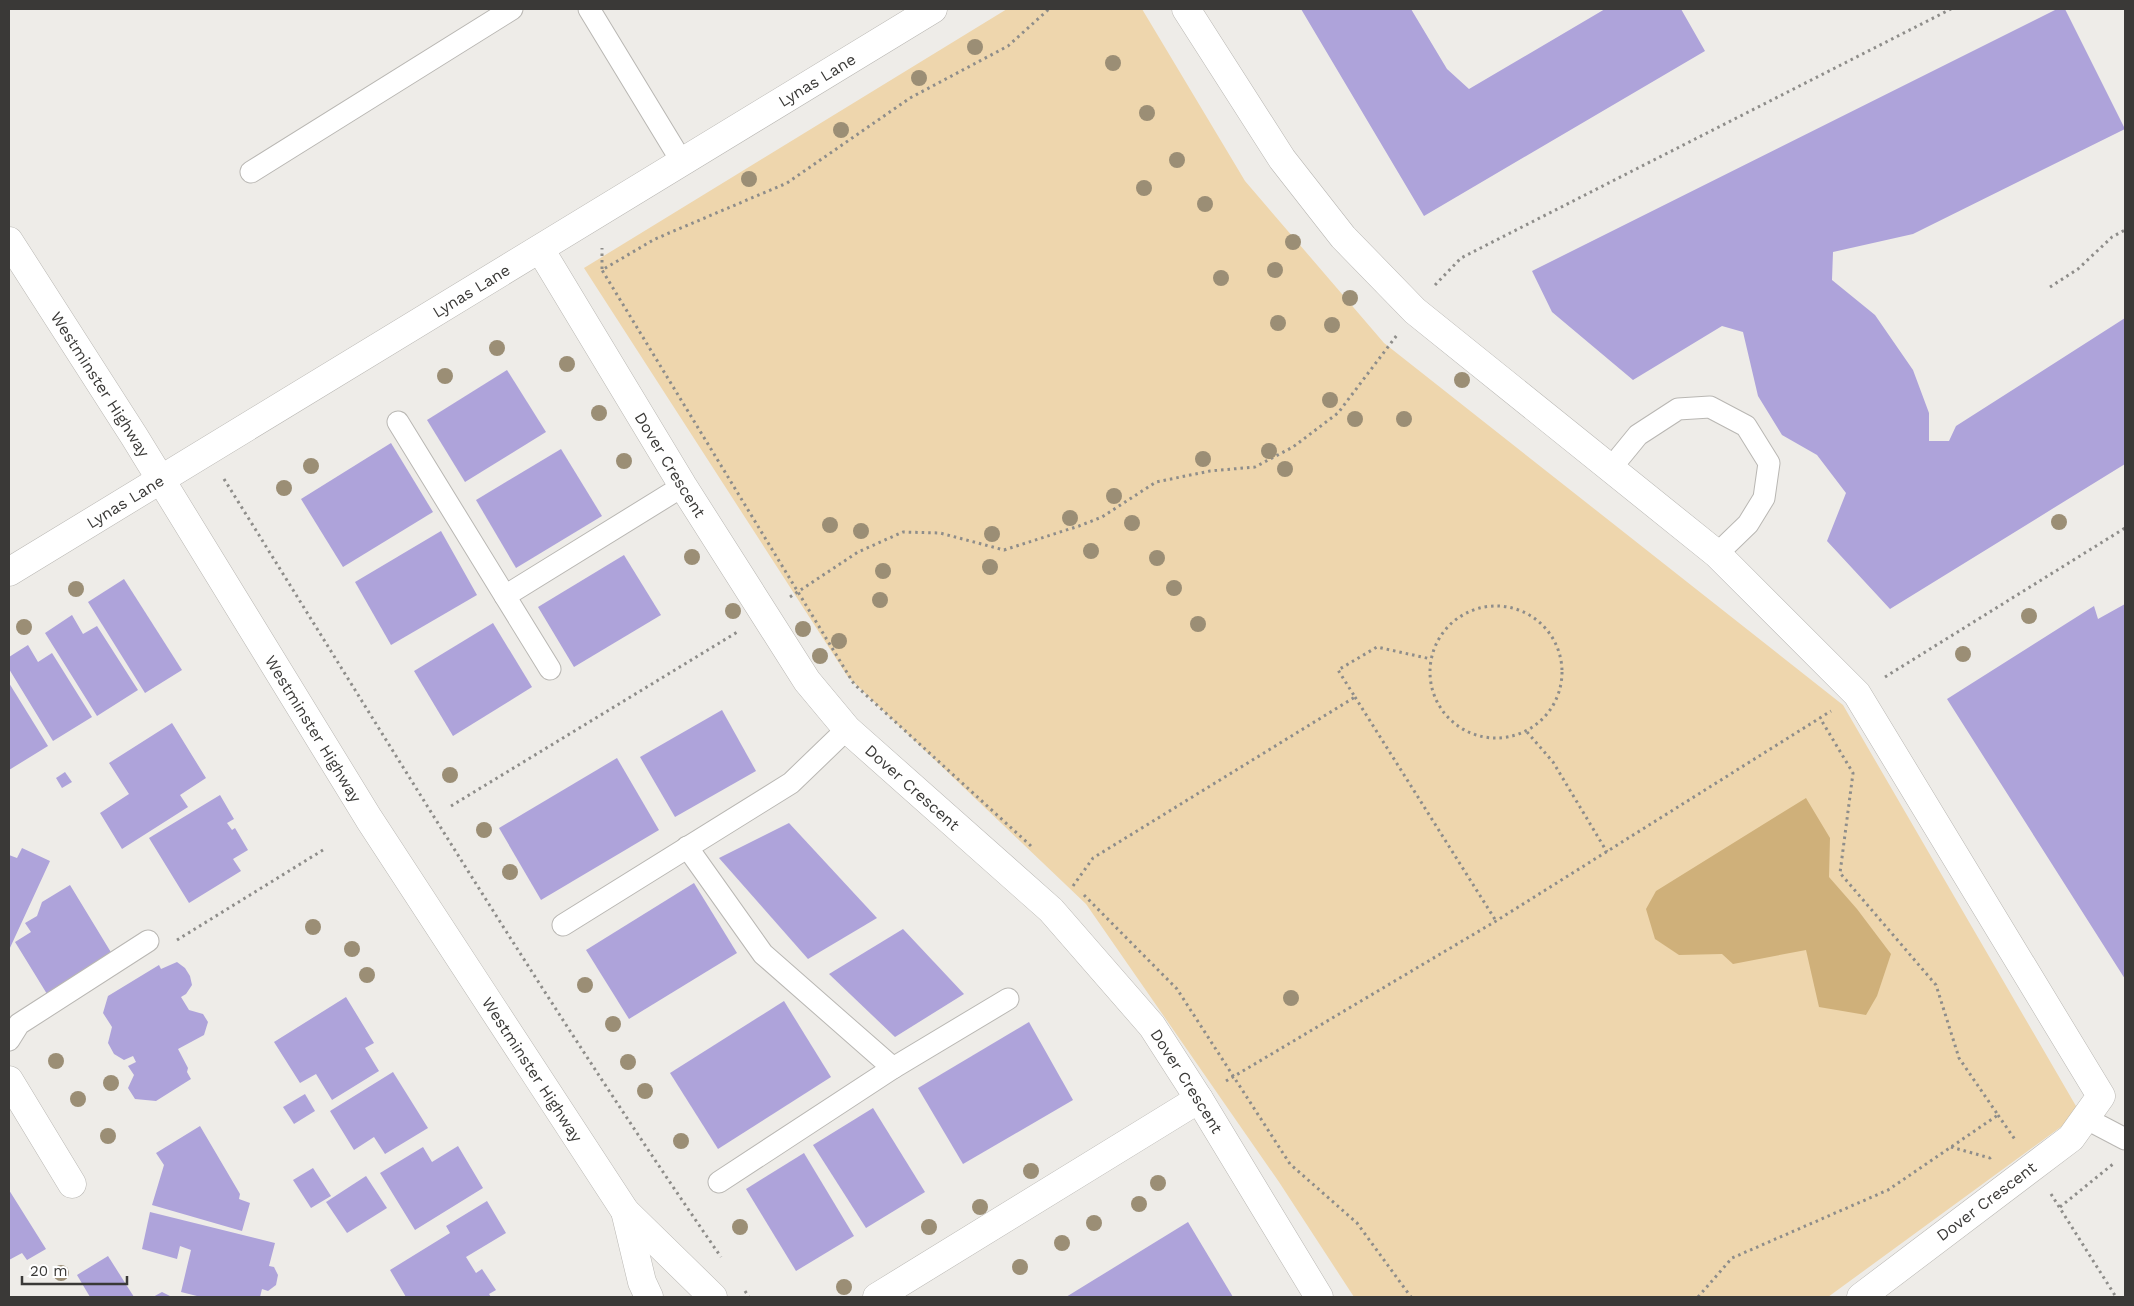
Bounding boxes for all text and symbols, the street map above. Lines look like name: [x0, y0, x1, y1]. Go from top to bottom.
street label: Lynas Lane: [775, 49, 859, 111]
street label: Lynas Lane: [429, 260, 513, 322]
street label: Westminster Highway: [47, 308, 154, 461]
street label: Dover Crescent: [631, 409, 710, 521]
street label: Lynas Lane: [83, 471, 168, 532]
street label: Westminster Highway: [261, 652, 366, 807]
street label: Dover Crescent: [861, 741, 964, 835]
street label: Westminster Highway: [478, 994, 587, 1146]
street label: Dover Crescent: [1146, 1025, 1227, 1137]
street label: Dover Crescent: [1933, 1158, 2040, 1245]
scale bar: [22, 1254, 128, 1286]
text: 20 m: [30, 1262, 68, 1280]

